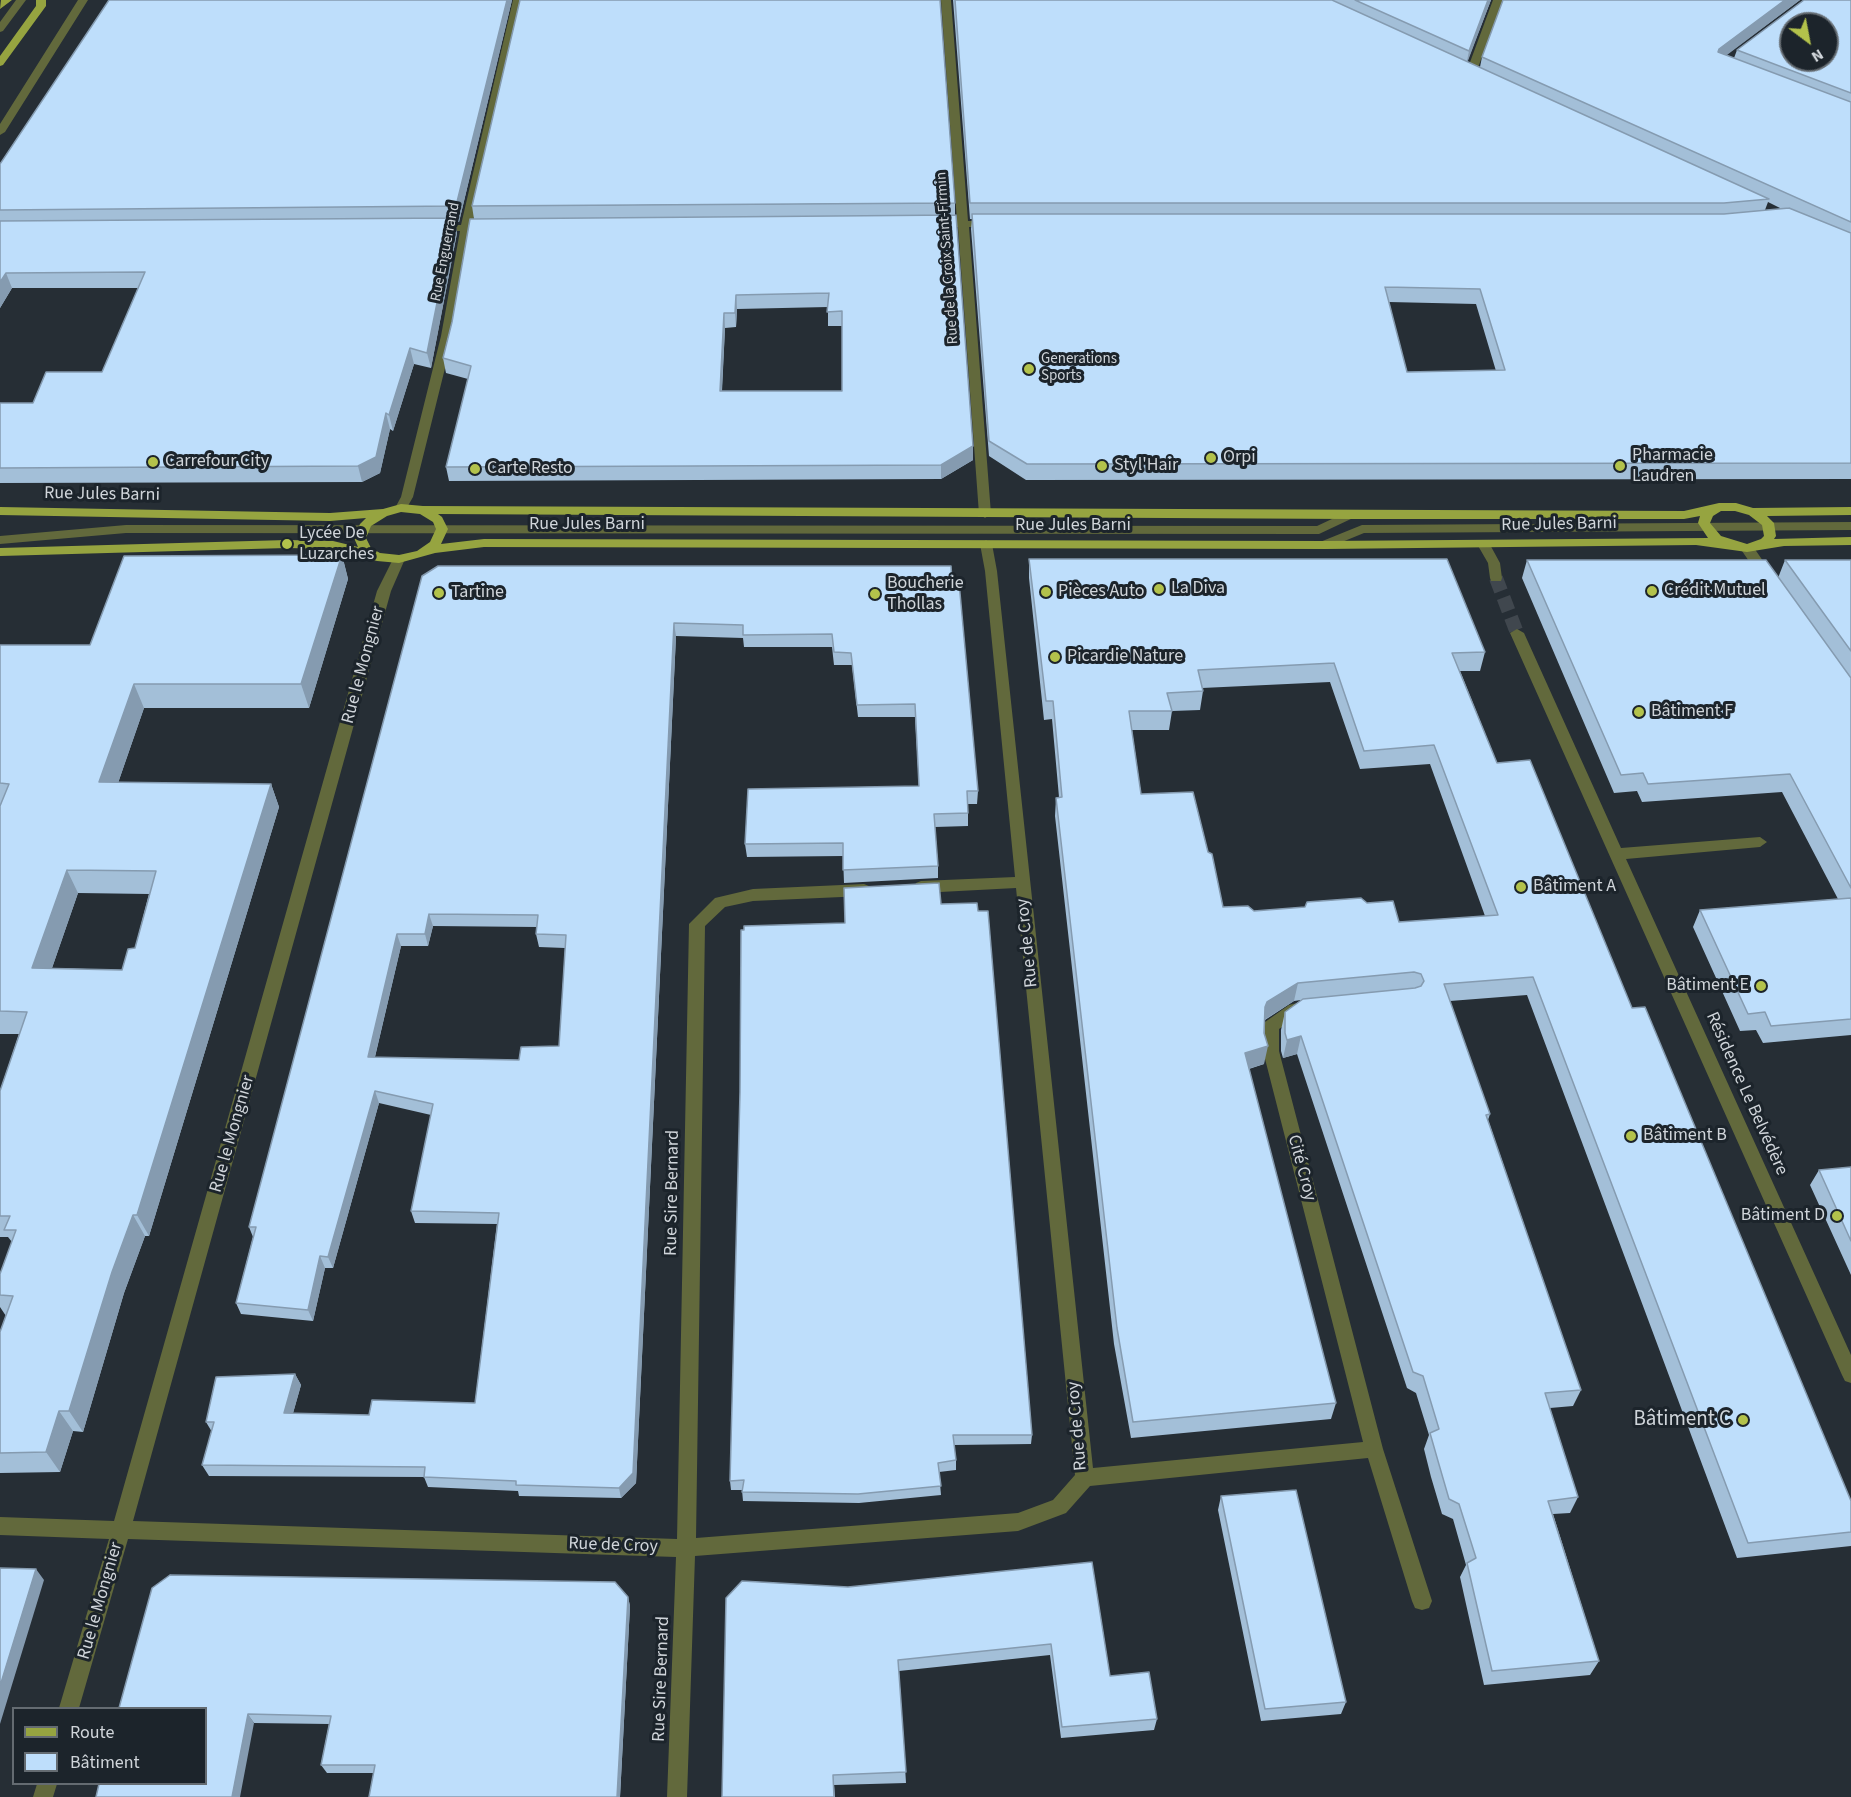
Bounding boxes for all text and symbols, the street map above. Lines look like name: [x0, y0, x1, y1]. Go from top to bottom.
north arrow: [1779, 12, 1839, 72]
text: N: [1807, 43, 1828, 68]
street label: Rue de la Croix Saint-Firmin: [933, 171, 963, 345]
street label: Rue Enguerrand: [428, 201, 464, 303]
place label: Generations Sports: [1041, 351, 1117, 386]
marker: Generations Sports: [1022, 362, 1036, 376]
place label: Pharmacie Laudren: [1632, 445, 1713, 488]
place label: Orpi: [1223, 447, 1256, 469]
place label: Carrefour City: [165, 451, 269, 473]
marker: Orpi: [1204, 451, 1218, 465]
marker: Carrefour City: [146, 455, 160, 469]
place label: Styl'Hair: [1114, 455, 1178, 477]
place label: Carte Resto: [487, 458, 573, 480]
marker: Styl'Hair: [1095, 459, 1109, 473]
marker: Pharmacie Laudren: [1613, 459, 1627, 473]
marker: Carte Resto: [468, 462, 482, 476]
street label: Rue Jules Barni: [44, 483, 160, 507]
street label: Rue Jules Barni: [1501, 513, 1617, 537]
street label: Rue Jules Barni: [529, 514, 645, 536]
street label: Rue Jules Barni: [1015, 515, 1131, 537]
place label: Lycée De Luzarches: [299, 523, 374, 566]
marker: Lycée De Luzarches: [280, 537, 294, 551]
place label: Boucherie Thollas: [887, 573, 964, 616]
place label: La Diva: [1171, 578, 1225, 600]
place label: Crédit Mutuel: [1664, 580, 1766, 602]
place label: Pièces Auto: [1058, 581, 1144, 603]
place label: Tartine: [451, 582, 504, 604]
marker: La Diva: [1152, 582, 1166, 596]
marker: Crédit Mutuel: [1645, 584, 1659, 598]
marker: Pièces Auto: [1039, 585, 1053, 599]
marker: Tartine: [432, 586, 446, 600]
marker: Boucherie Thollas: [868, 587, 882, 601]
street label: Rue le Mongnier: [338, 604, 390, 726]
place label: Picardie Nature: [1067, 646, 1183, 668]
marker: Picardie Nature: [1048, 650, 1062, 664]
place label: Bâtiment F: [1651, 701, 1733, 723]
marker: Bâtiment F: [1632, 705, 1646, 719]
place label: Bâtiment A: [1533, 876, 1616, 898]
marker: Bâtiment A: [1514, 880, 1528, 894]
street label: Rue de Croy: [1013, 897, 1043, 989]
place label: Bâtiment E: [1666, 975, 1749, 997]
marker: Bâtiment E: [1754, 979, 1768, 993]
street label: Résidence Le Belvédère: [1700, 1009, 1792, 1179]
street label: Rue le Mongnier: [206, 1073, 260, 1195]
place label: Bâtiment B: [1643, 1125, 1727, 1147]
marker: Bâtiment B: [1624, 1129, 1638, 1143]
street label: Rue Sire Bernard: [661, 1130, 685, 1256]
street label: Cité Croy: [1282, 1133, 1320, 1203]
place label: Bâtiment D: [1741, 1205, 1825, 1227]
marker: Bâtiment D: [1830, 1209, 1844, 1223]
street label: Rue de Croy: [1063, 1380, 1093, 1472]
place label: Bâtiment C: [1633, 1407, 1731, 1433]
marker: Bâtiment C: [1736, 1413, 1750, 1427]
street label: Rue de Croy: [568, 1534, 658, 1558]
street label: Rue le Mongnier: [74, 1540, 128, 1662]
street label: Rue Sire Bernard: [649, 1616, 675, 1742]
legend: [12, 1707, 207, 1785]
text: Route: [70, 1720, 114, 1745]
text: Bâtiment: [70, 1750, 140, 1775]

